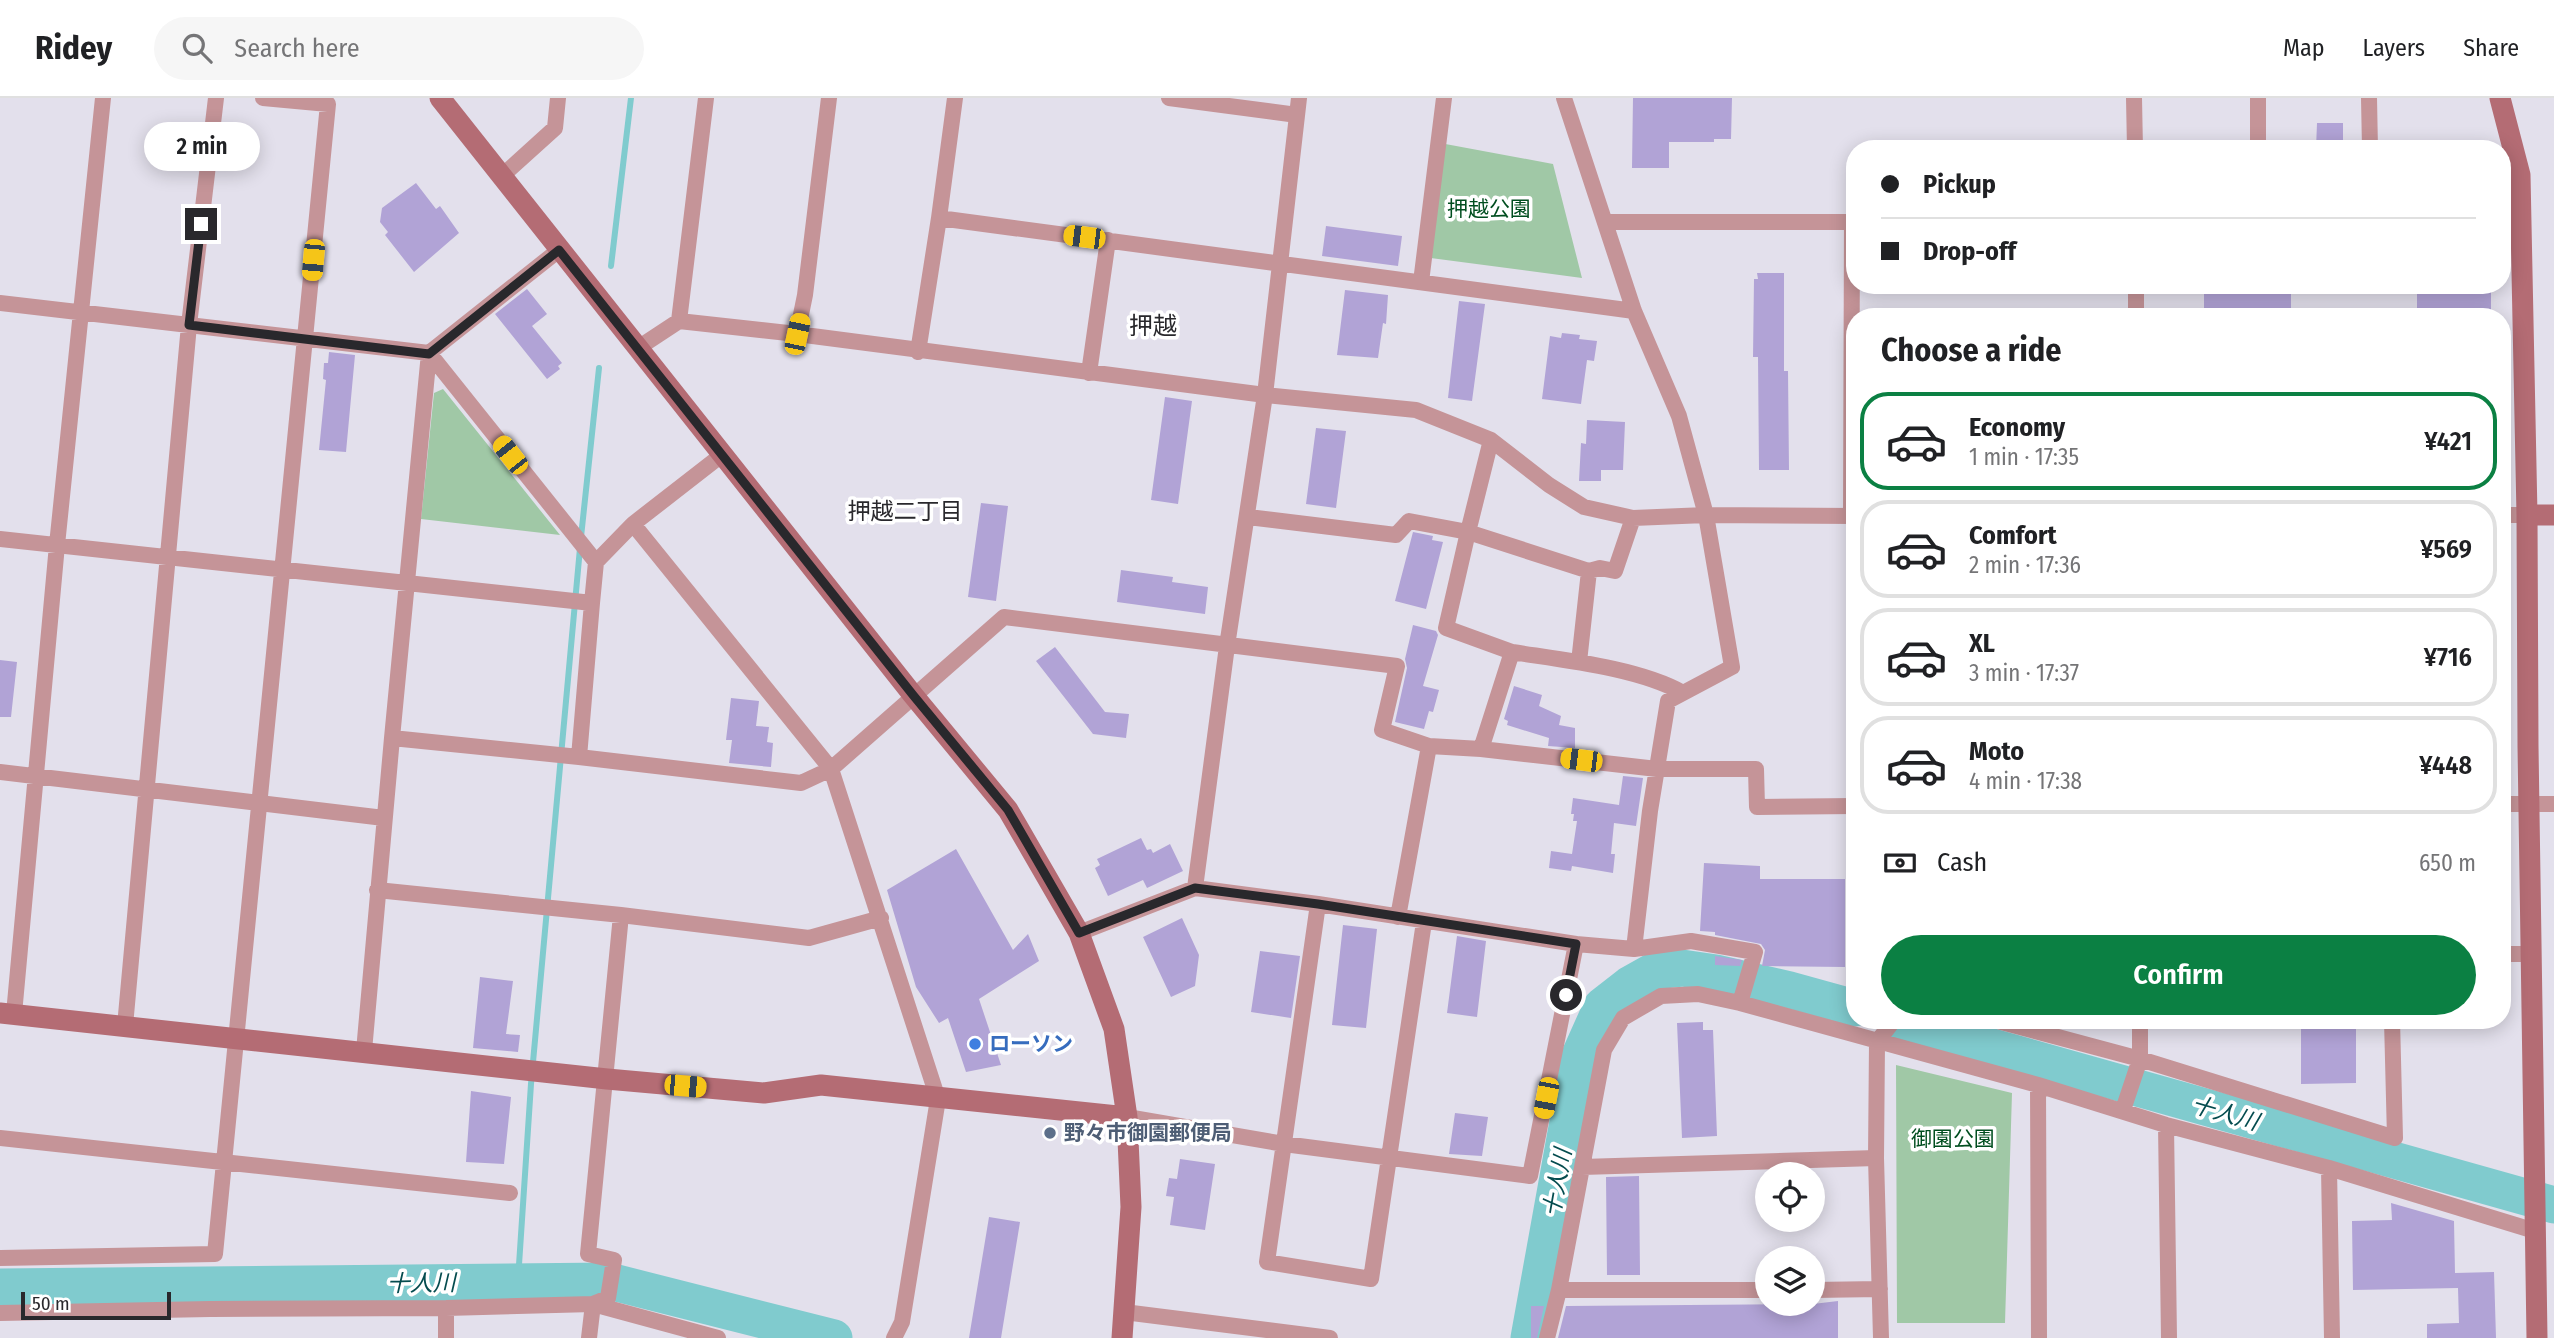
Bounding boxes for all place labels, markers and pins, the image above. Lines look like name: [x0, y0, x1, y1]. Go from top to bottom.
place label: ローソン: [989, 1031, 1073, 1057]
marker: ローソン: [967, 1036, 983, 1052]
place label: 野々市御園郵便局: [1064, 1120, 1232, 1146]
marker: 野々市御園郵便局: [1042, 1125, 1058, 1141]

